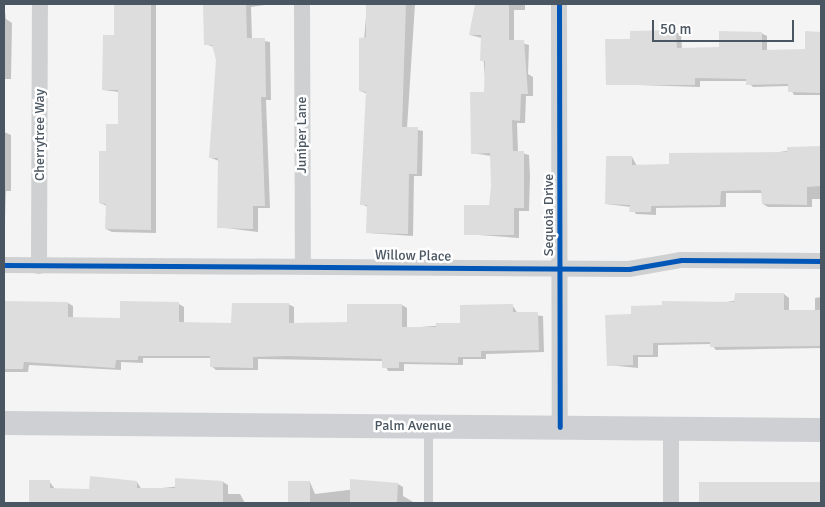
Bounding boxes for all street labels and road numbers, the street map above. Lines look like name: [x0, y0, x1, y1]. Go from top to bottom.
street label: Cherrytree Way: [32, 89, 48, 181]
street label: Juniper Lane: [294, 97, 310, 173]
street label: Sequoia Drive: [541, 174, 557, 256]
street label: Willow Place: [375, 247, 451, 265]
street label: Palm Avenue: [375, 418, 451, 434]

